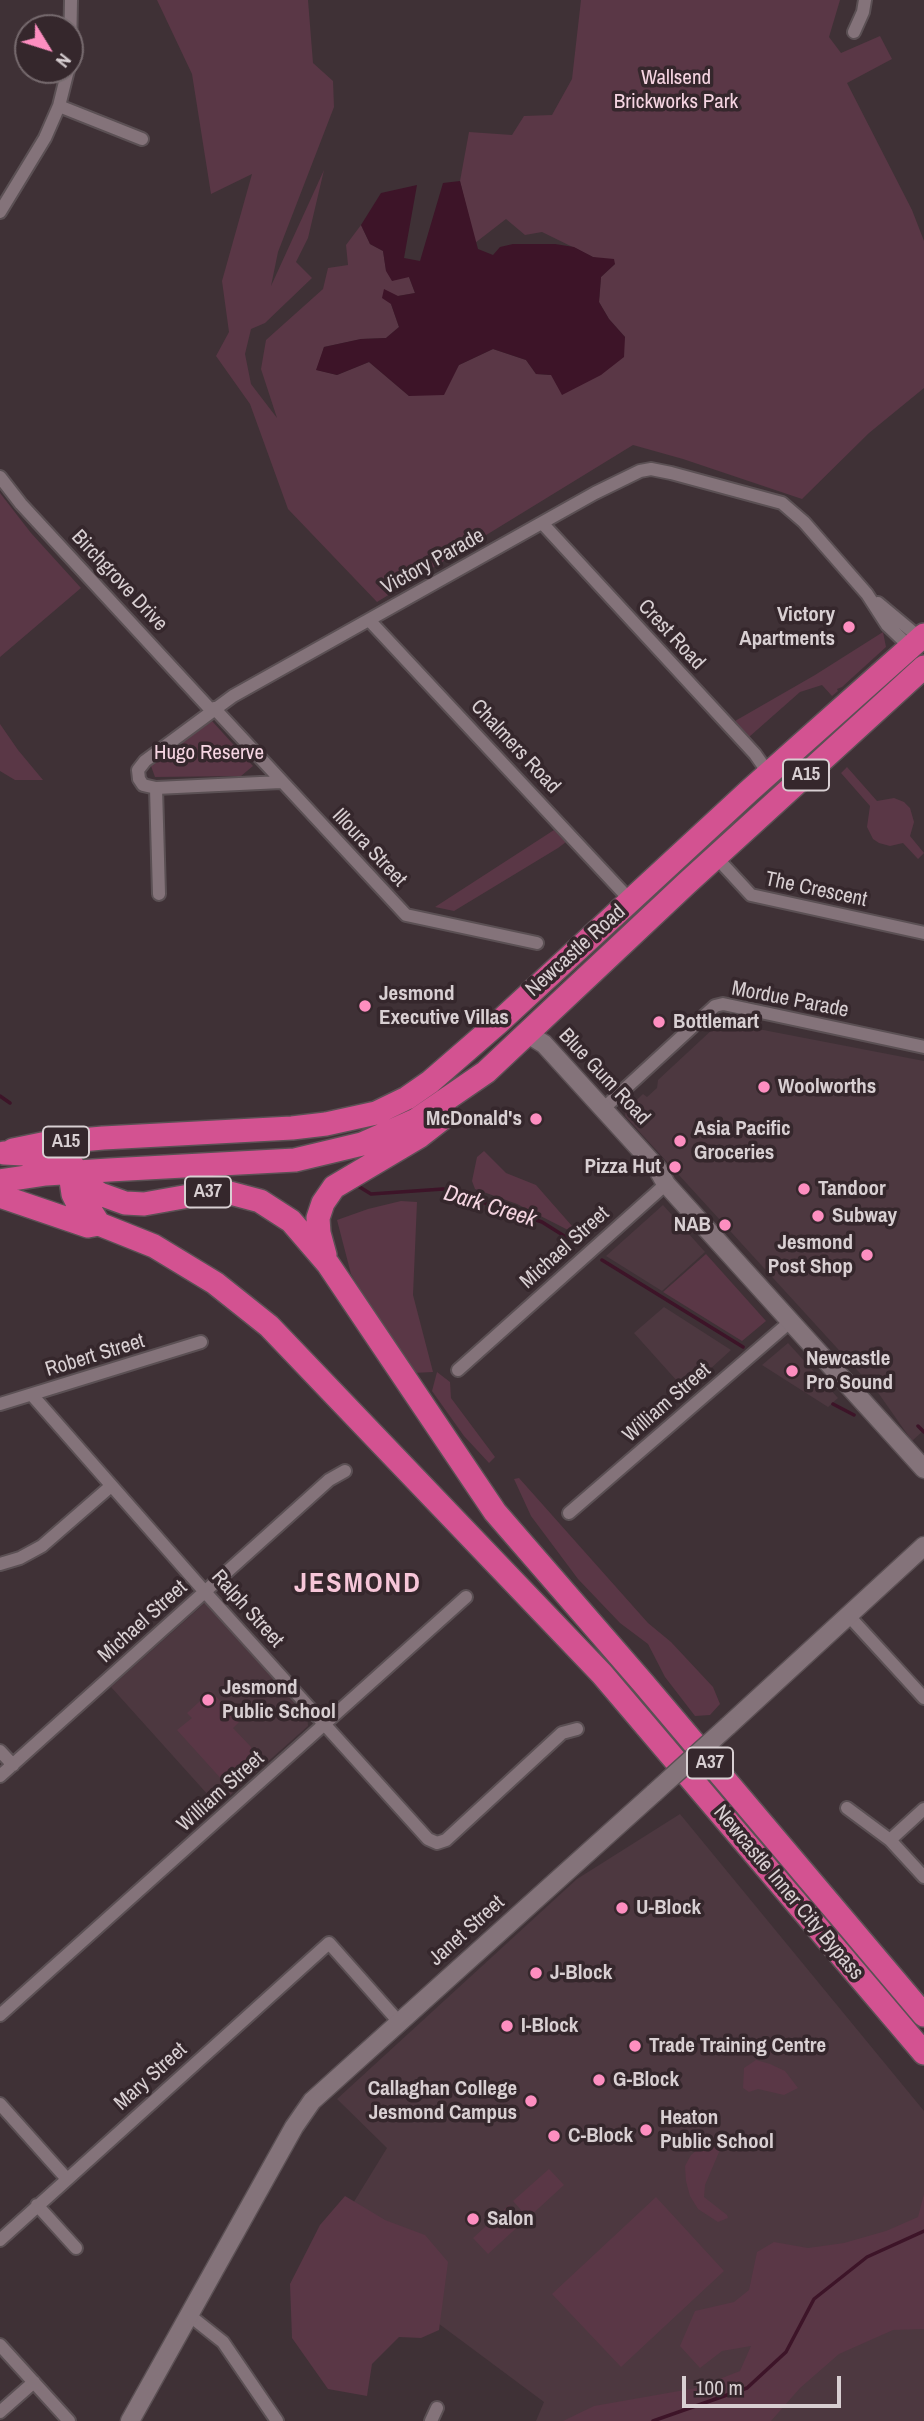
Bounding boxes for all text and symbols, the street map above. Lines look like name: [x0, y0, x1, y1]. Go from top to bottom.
north arrow: [14, 14, 84, 84]
text: N: [50, 48, 78, 73]
park label: Wallsend Brickworks Park: [614, 65, 738, 115]
street label: Victory Parade: [377, 523, 489, 601]
street label: Birchgrove Drive: [66, 525, 172, 637]
street label: Crest Road: [632, 595, 710, 675]
place label: Victory Apartments: [739, 602, 835, 652]
marker: Victory Apartments: [841, 619, 857, 635]
street label: Chalmers Road: [465, 695, 565, 799]
park label: Hugo Reserve: [154, 740, 264, 766]
road number: A15: [783, 760, 829, 790]
street label: Illoura Street: [326, 804, 412, 892]
street label: The Crescent: [763, 867, 869, 913]
street label: Newcastle Road: [521, 900, 631, 1002]
street label: Mordue Parade: [729, 976, 851, 1024]
place label: Jesmond Executive Villas: [379, 981, 509, 1031]
marker: Jesmond Executive Villas: [357, 998, 373, 1014]
place label: Bottlemart: [673, 1009, 759, 1035]
marker: Bottlemart: [651, 1014, 667, 1030]
street label: Blue Gum Road: [553, 1024, 655, 1130]
place label: Woolworths: [778, 1074, 876, 1100]
marker: Woolworths: [756, 1079, 772, 1095]
place label: McDonald's: [426, 1106, 522, 1132]
marker: McDonald's: [528, 1111, 544, 1127]
place label: Asia Pacific Groceries: [694, 1116, 791, 1166]
road number: A15: [43, 1126, 89, 1158]
marker: Asia Pacific Groceries: [672, 1133, 688, 1149]
place label: Pizza Hut: [584, 1154, 661, 1180]
marker: Pizza Hut: [667, 1159, 683, 1175]
road number: A37: [185, 1176, 231, 1208]
place label: Tandoor: [818, 1176, 886, 1202]
water label: Dark Creek: [440, 1180, 540, 1234]
marker: Tandoor: [796, 1181, 812, 1197]
street label: Michael Street: [515, 1201, 615, 1295]
place label: Subway: [832, 1203, 897, 1229]
marker: Subway: [810, 1208, 826, 1224]
place label: NAB: [674, 1212, 711, 1238]
marker: NAB: [717, 1217, 733, 1233]
place label: Jesmond Post Shop: [768, 1230, 853, 1280]
marker: Jesmond Post Shop: [859, 1247, 875, 1263]
street label: Robert Street: [42, 1329, 148, 1383]
place label: Newcastle Pro Sound: [806, 1346, 893, 1396]
street label: William Street: [618, 1358, 716, 1448]
marker: Newcastle Pro Sound: [784, 1363, 800, 1379]
street label: Ralph Street: [206, 1565, 288, 1653]
district label: JESMOND: [295, 1567, 421, 1601]
street label: Michael Street: [93, 1575, 193, 1669]
place label: Jesmond Public School: [222, 1675, 336, 1725]
marker: Jesmond Public School: [200, 1692, 216, 1708]
street label: William Street: [172, 1746, 270, 1838]
road number: A37: [687, 1748, 733, 1778]
street label: Newcastle Inner City Bypass: [708, 1801, 868, 1985]
street label: Janet Street: [424, 1891, 510, 1971]
place label: U-Block: [636, 1895, 701, 1921]
marker: U-Block: [614, 1900, 630, 1916]
place label: J-Block: [550, 1960, 612, 1986]
marker: J-Block: [528, 1965, 544, 1981]
place label: I-Block: [521, 2013, 578, 2039]
marker: I-Block: [499, 2018, 515, 2034]
place label: Trade Training Centre: [649, 2033, 826, 2059]
street label: Mary Street: [109, 2038, 193, 2116]
marker: Trade Training Centre: [627, 2038, 643, 2054]
place label: G-Block: [613, 2067, 679, 2093]
marker: G-Block: [591, 2072, 607, 2088]
place label: Callaghan College Jesmond Campus: [368, 2076, 517, 2126]
marker: Callaghan College Jesmond Campus: [523, 2093, 539, 2109]
place label: Heaton Public School: [660, 2105, 774, 2155]
marker: Heaton Public School: [638, 2122, 654, 2138]
place label: C-Block: [568, 2123, 633, 2149]
marker: C-Block: [546, 2128, 562, 2144]
place label: Salon: [487, 2206, 534, 2232]
marker: Salon: [465, 2211, 481, 2227]
scale bar: [686, 2362, 845, 2406]
text: 100 m: [695, 2373, 743, 2402]

